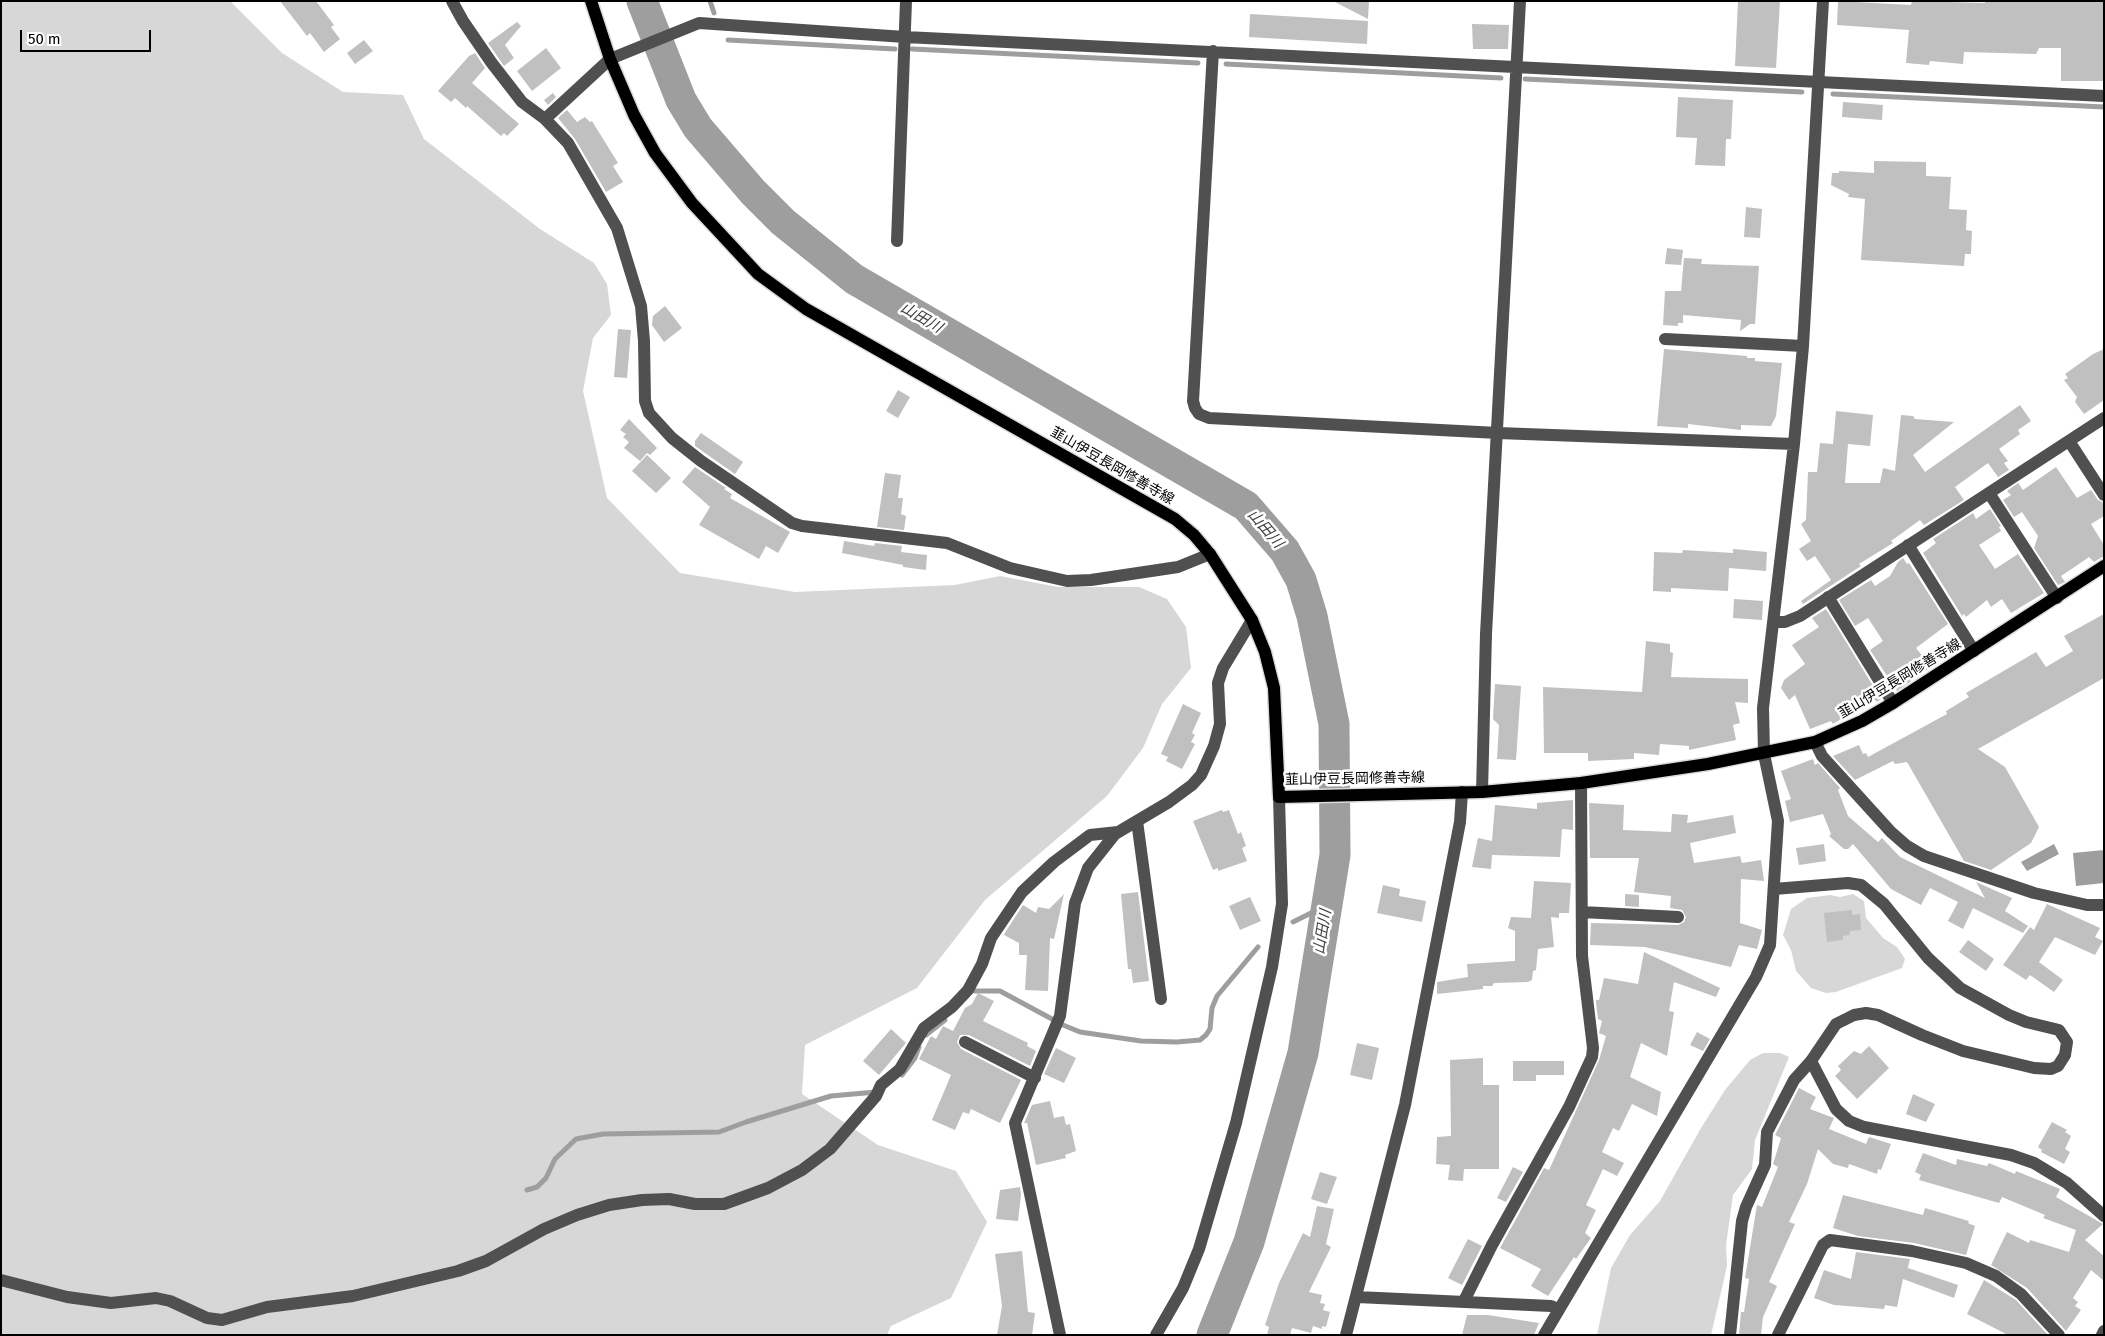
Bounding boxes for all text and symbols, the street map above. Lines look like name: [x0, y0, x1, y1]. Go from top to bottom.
scale bar: [22, 20, 154, 52]
text: 50 m: [28, 30, 61, 48]
water label: 山田川: [897, 299, 945, 337]
street label: 韮山伊豆長岡修善寺線: [1047, 424, 1177, 508]
water label: 山田川: [1243, 506, 1287, 552]
street label: 韮山伊豆長岡修善寺線: [1836, 636, 1964, 722]
street label: 韮山伊豆長岡修善寺線: [1285, 769, 1425, 789]
water label: 山田川: [1311, 908, 1335, 956]

